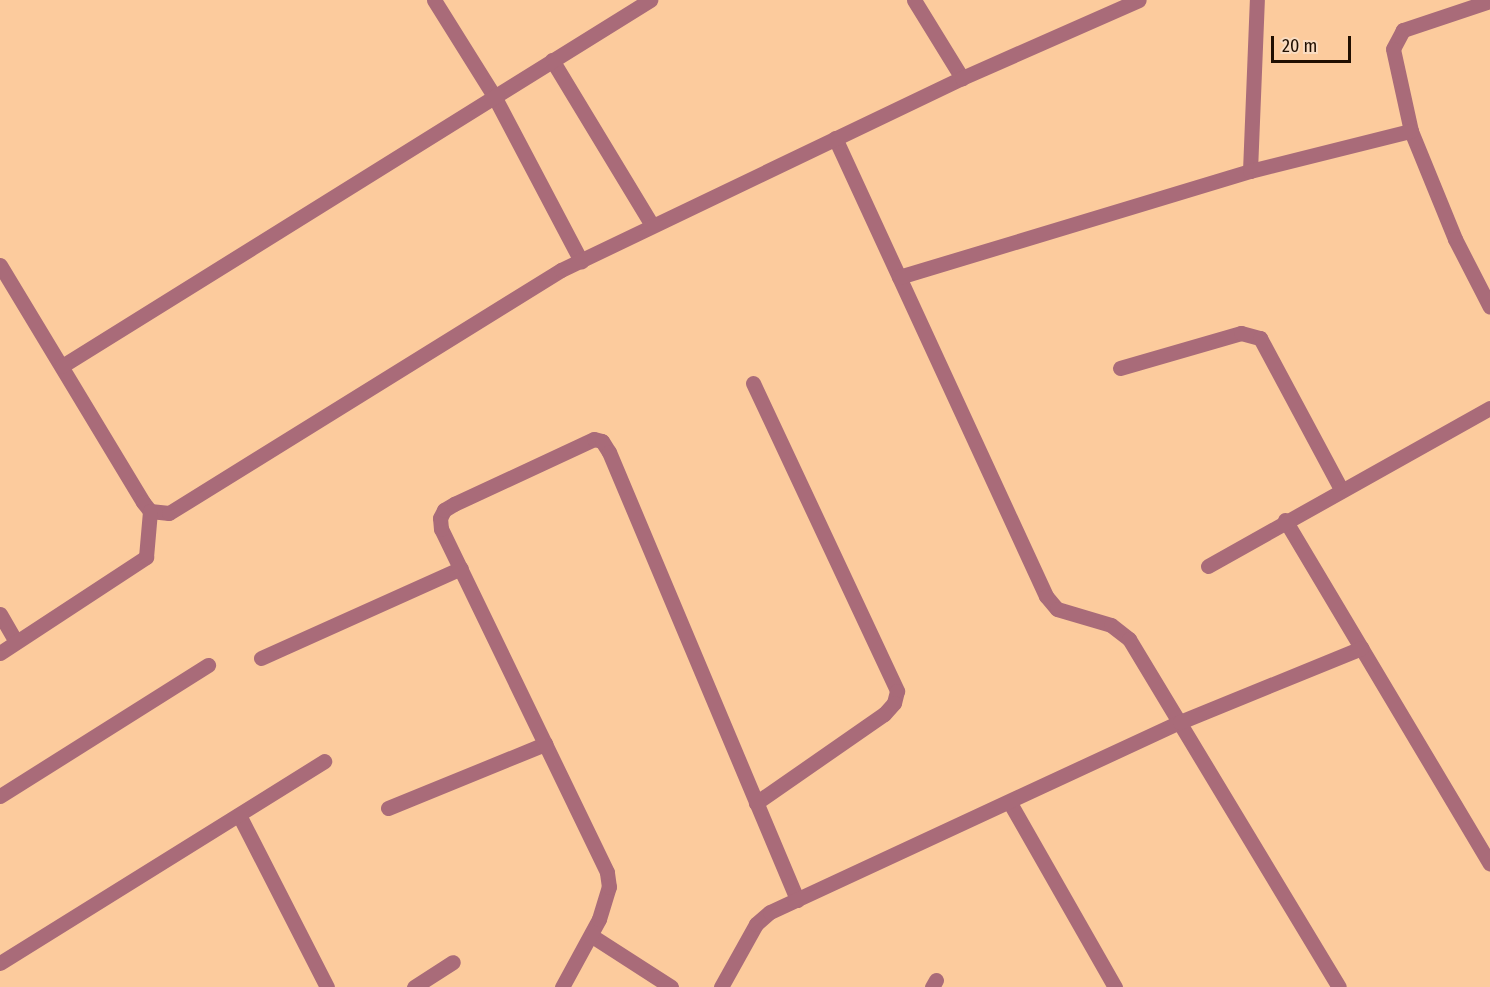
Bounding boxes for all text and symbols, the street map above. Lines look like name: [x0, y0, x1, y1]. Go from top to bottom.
scale bar: [1274, 24, 1354, 62]
text: 20 m: [1282, 35, 1317, 57]

